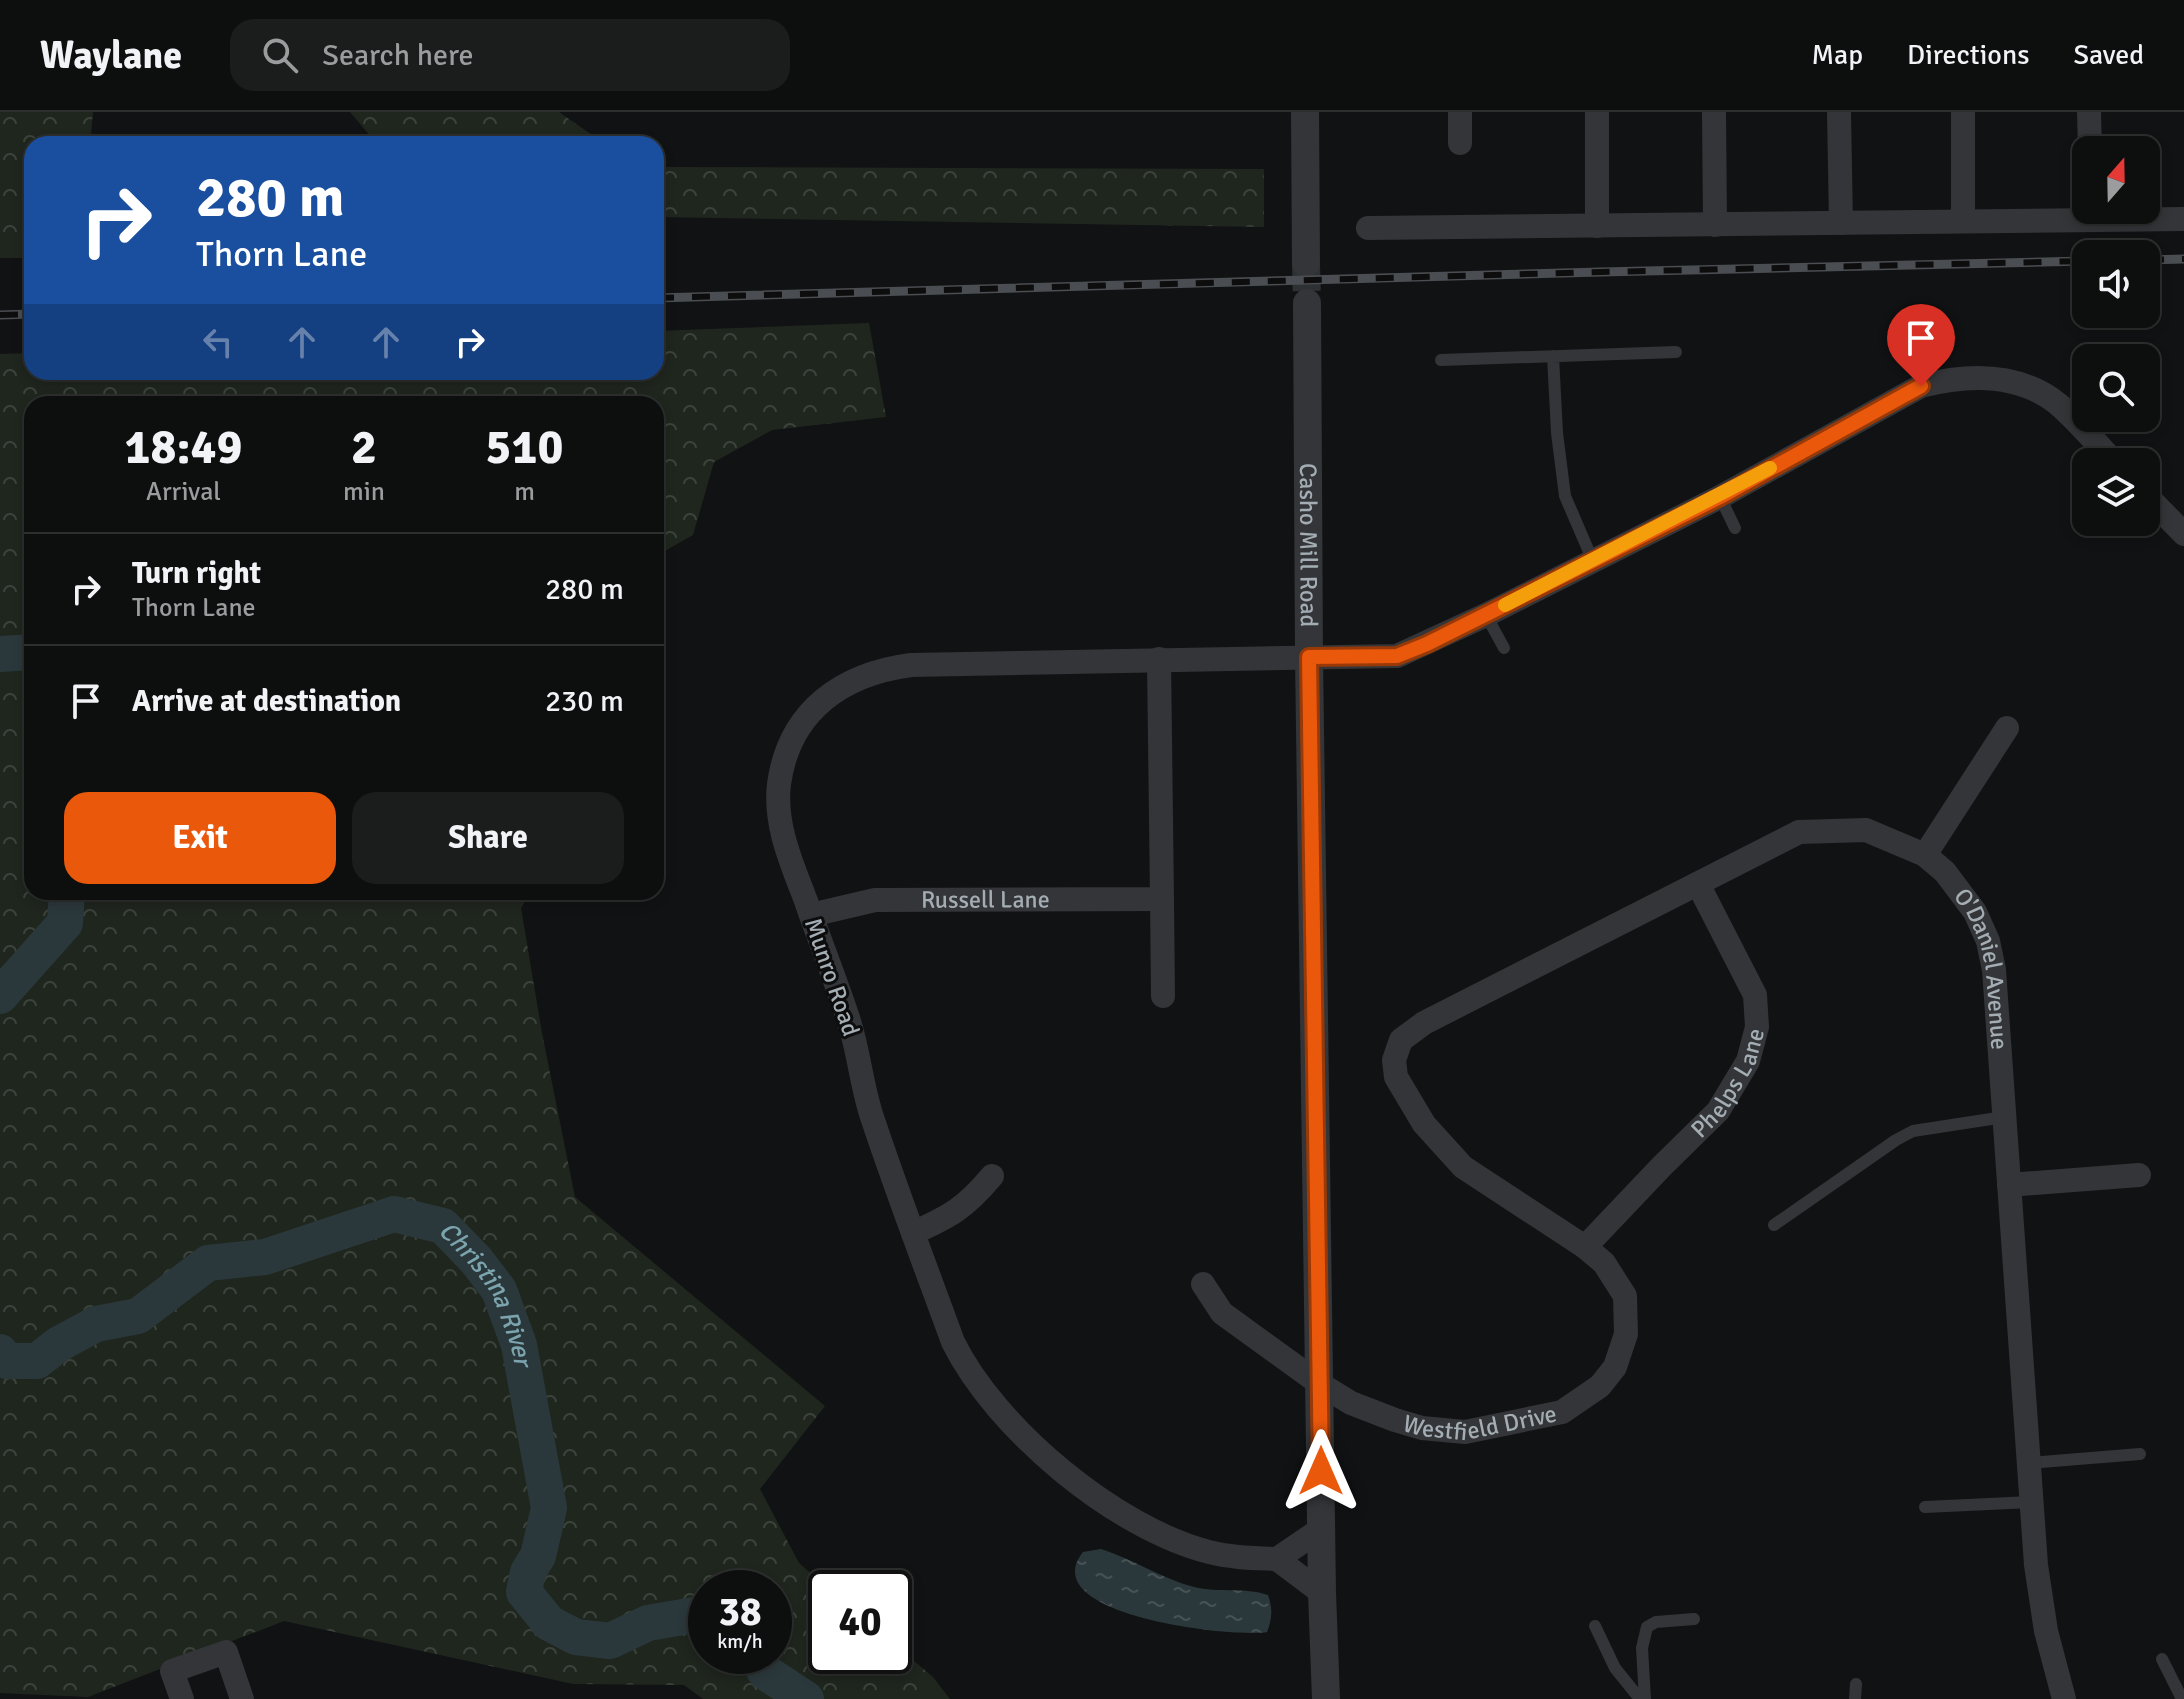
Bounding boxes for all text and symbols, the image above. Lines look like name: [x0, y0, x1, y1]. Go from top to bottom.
search box: [230, 19, 790, 91]
text: Waylane: [40, 32, 182, 79]
icon: search: [258, 33, 302, 77]
text: Search here: [322, 37, 474, 74]
text: Map: [1811, 38, 1863, 72]
text: Directions: [1907, 38, 2029, 72]
text: Saved: [2073, 38, 2144, 72]
north arrow: [2072, 136, 2160, 224]
map controls: [2072, 136, 2160, 536]
text: 280 m: [196, 163, 344, 232]
icon: right: [64, 168, 168, 272]
text: Thorn Lane: [196, 232, 367, 277]
button: sound: [2072, 240, 2160, 328]
pin: [1887, 304, 1955, 386]
icon: arrive: [1899, 316, 1943, 360]
icon: left: [196, 320, 240, 364]
icon: ahead: [280, 320, 324, 364]
icon: ahead: [364, 320, 408, 364]
icon: right: [448, 320, 492, 364]
button: search: [2072, 344, 2160, 432]
text: 18:49: [125, 418, 242, 477]
text: 2: [351, 418, 377, 477]
text: 510: [486, 418, 563, 477]
button: layers: [2072, 448, 2160, 536]
street label: Casho Mill Road: [1293, 463, 1324, 627]
text: Arrival: [146, 476, 221, 508]
text: min: [343, 476, 385, 508]
text: m: [514, 476, 535, 508]
text: Turn right: [132, 555, 261, 592]
icon: right: [64, 567, 108, 611]
text: 280 m: [545, 571, 624, 608]
text: Thorn Lane: [132, 592, 256, 624]
icon: arrive: [64, 679, 108, 723]
text: Arrive at destination: [132, 683, 401, 720]
text: 230 m: [545, 683, 624, 720]
button: Exit: [64, 792, 336, 884]
button: Share: [352, 792, 624, 884]
street label: O'Daniel Avenue: [1947, 882, 2015, 1051]
street label: Russell Lane: [921, 884, 1050, 915]
street label: Munro Road: [798, 914, 866, 1040]
street label: Phelps Lane: [1685, 1025, 1771, 1144]
water label: Christina River: [432, 1215, 539, 1372]
street label: Westfield Drive: [1399, 1398, 1559, 1447]
position arrow: [1279, 1429, 1363, 1513]
speed limit sign: 40: [808, 1570, 912, 1674]
text: 38: [718, 1587, 762, 1637]
text: km/h: [717, 1629, 763, 1654]

